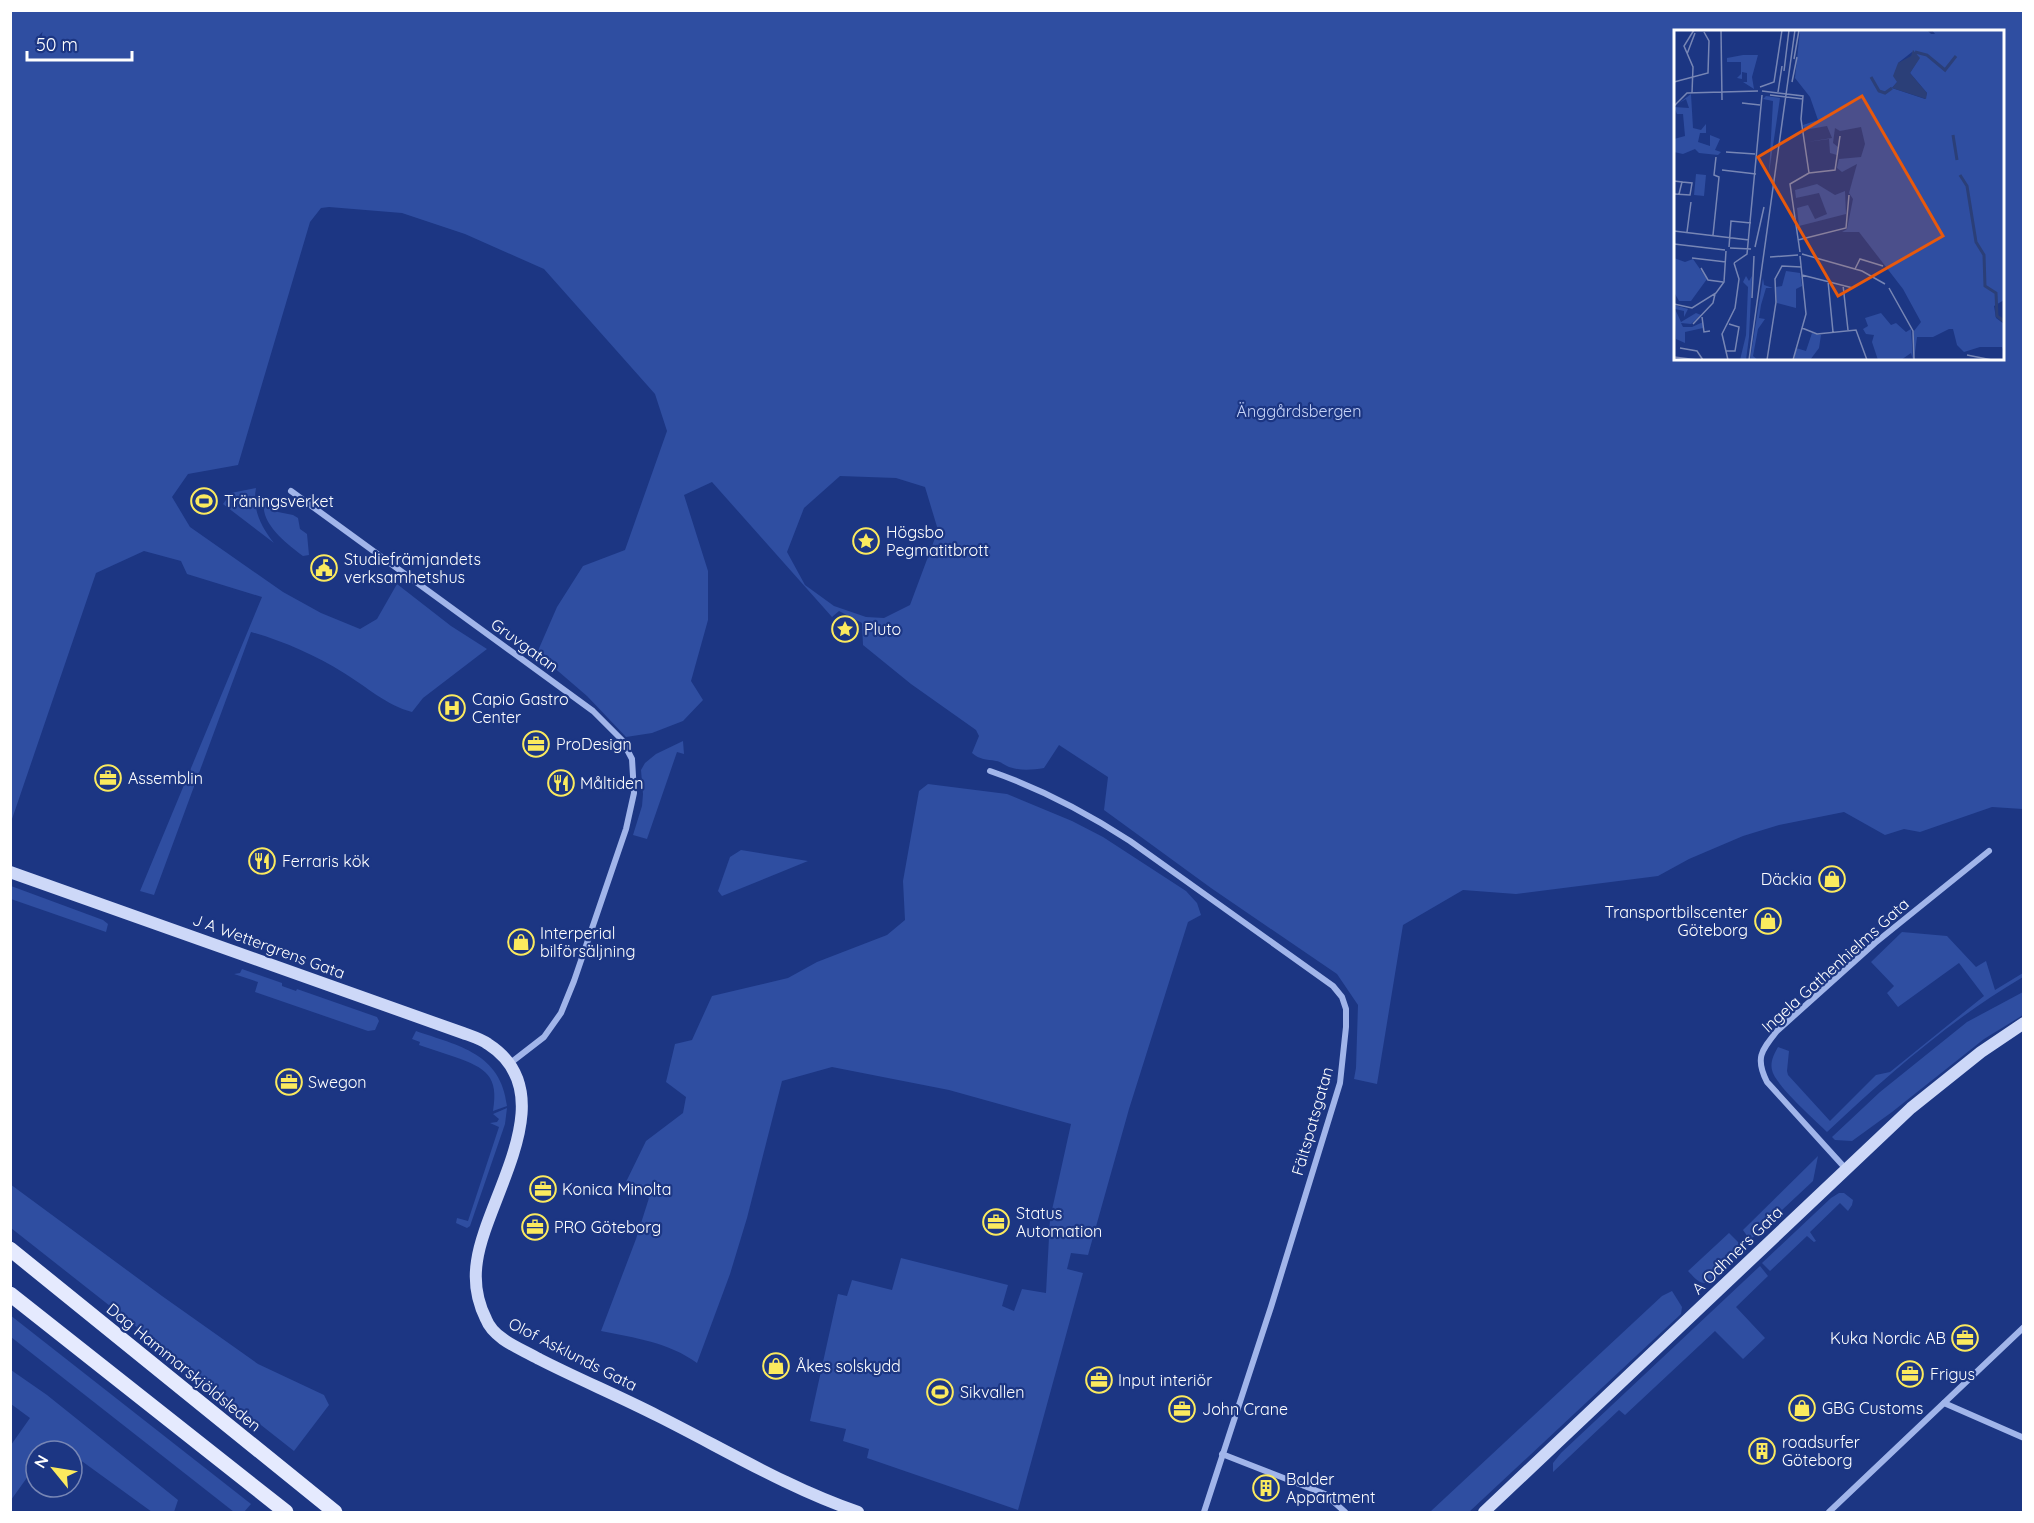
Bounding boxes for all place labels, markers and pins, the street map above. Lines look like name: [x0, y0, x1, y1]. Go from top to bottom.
sports icon: Träningsverket: [189, 486, 219, 516]
place label: Träningsverket: [224, 491, 334, 511]
place label: Högsbo Pegmatitbrott: [886, 522, 989, 560]
place icon: Högsbo Pegmatitbrott: [851, 526, 881, 556]
place label: Studiefrämjandets verksamhetshus: [344, 549, 481, 587]
public building icon: Studiefrämjandets verksamhetshus: [309, 553, 339, 583]
place icon: Pluto: [830, 614, 860, 644]
place label: Pluto: [864, 619, 901, 639]
place label: Capio Gastro Center: [472, 689, 569, 727]
hospital icon: Capio Gastro Center: [437, 693, 467, 723]
office icon: ProDesign: [521, 729, 551, 759]
place label: ProDesign: [556, 734, 632, 754]
office icon: Assemblin: [93, 763, 123, 793]
place label: Assemblin: [128, 768, 203, 788]
restaurant icon: Måltiden: [546, 768, 576, 798]
place label: Måltiden: [580, 773, 643, 793]
restaurant icon: Ferraris kök: [247, 846, 277, 876]
place label: Ferraris kök: [282, 851, 370, 871]
shop icon: Däckia: [1817, 864, 1847, 894]
place label: Däckia: [1761, 869, 1812, 889]
place label: Transportbilscenter Göteborg: [1605, 902, 1748, 940]
shop icon: Transportbilscenter Göteborg: [1753, 906, 1783, 936]
place label: Interperial bilförsäljning: [540, 923, 635, 961]
shop icon: Interperial bilförsäljning: [506, 927, 536, 957]
office icon: Swegon: [274, 1067, 304, 1097]
place label: Swegon: [308, 1072, 367, 1092]
office icon: Konica Minolta: [528, 1174, 558, 1204]
place label: Konica Minolta: [562, 1179, 671, 1199]
place label: Status Automation: [1016, 1203, 1102, 1241]
office icon: Status Automation: [981, 1207, 1011, 1237]
office icon: PRO Göteborg: [520, 1212, 550, 1242]
place label: PRO Göteborg: [554, 1217, 661, 1237]
office icon: Kuka Nordic AB: [1950, 1323, 1980, 1353]
place label: Kuka Nordic AB: [1830, 1328, 1946, 1348]
shop icon: Åkes solskydd: [761, 1351, 791, 1381]
place label: Åkes solskydd: [796, 1356, 901, 1376]
office icon: Frigus: [1895, 1359, 1925, 1389]
place label: Frigus: [1930, 1364, 1975, 1384]
office icon: Input interiör: [1084, 1365, 1114, 1395]
place label: Input interiör: [1118, 1370, 1212, 1390]
sports icon: Sikvallen: [925, 1377, 955, 1407]
place label: Sikvallen: [960, 1382, 1025, 1402]
shop icon: GBG Customs: [1787, 1393, 1817, 1423]
office icon: John Crane: [1167, 1394, 1197, 1424]
place label: GBG Customs: [1822, 1398, 1923, 1418]
place label: John Crane: [1202, 1399, 1288, 1419]
place label: roadsurfer Göteborg: [1782, 1432, 1860, 1470]
building icon: roadsurfer Göteborg: [1747, 1436, 1777, 1466]
place label: Balder Appartment: [1286, 1469, 1375, 1507]
building icon: Balder Appartment: [1251, 1473, 1281, 1503]

